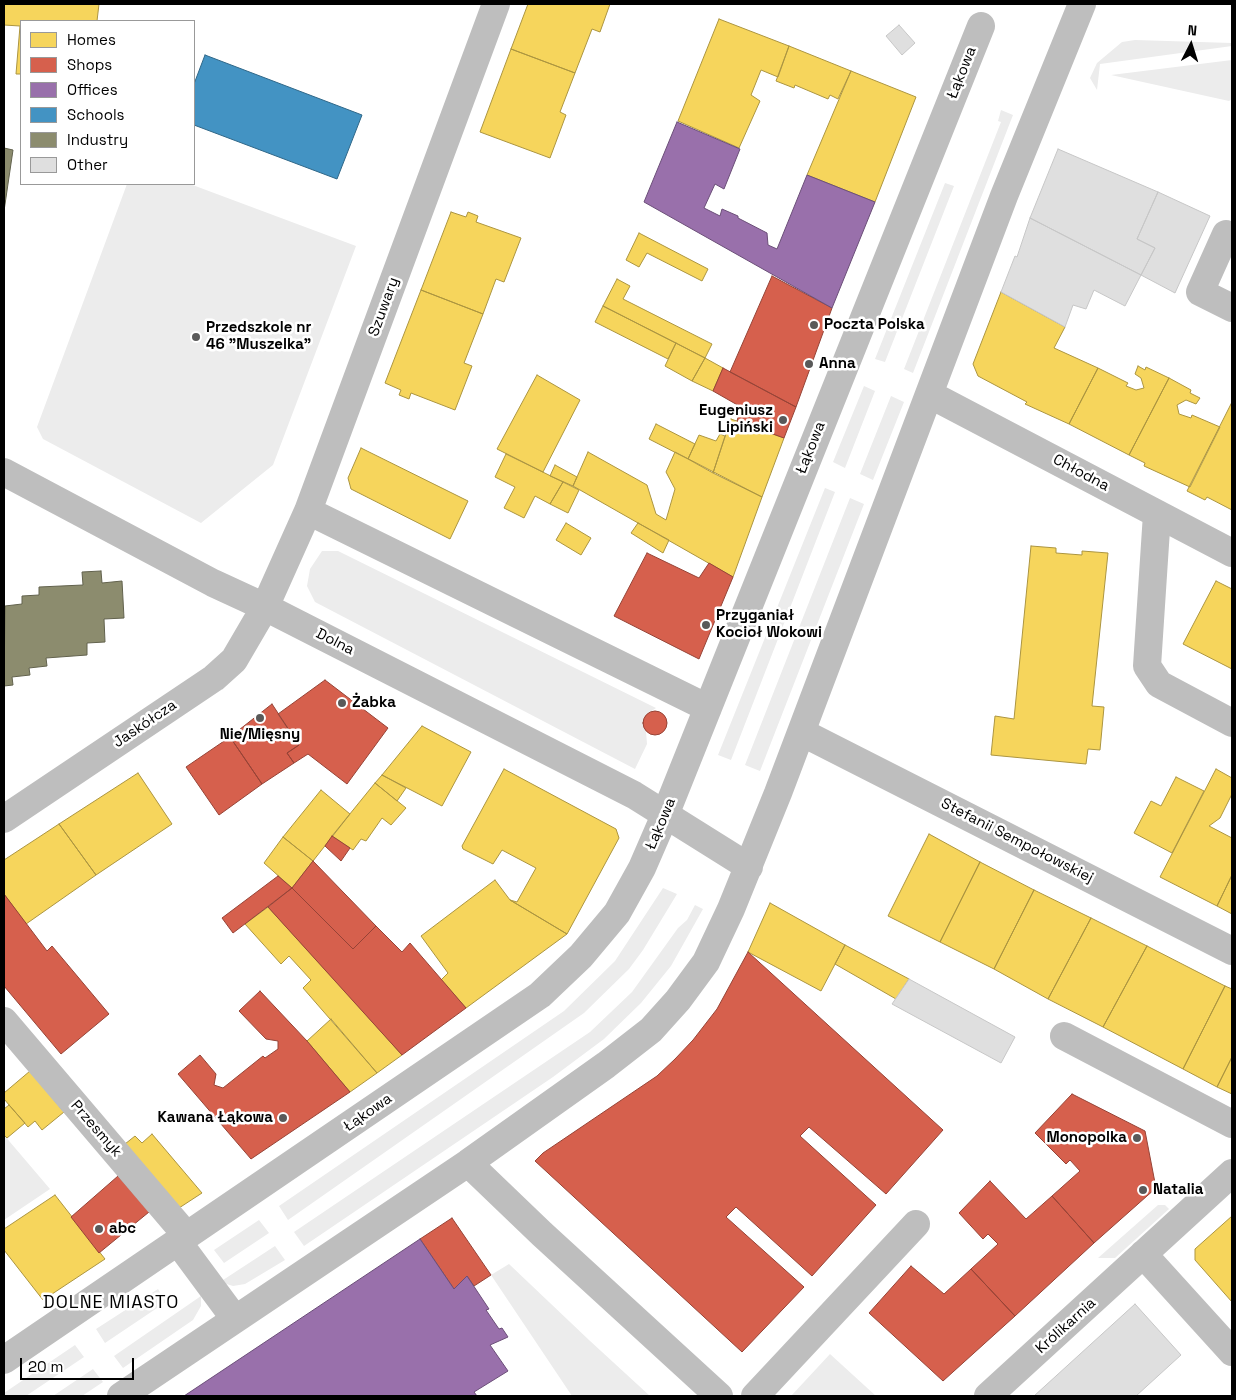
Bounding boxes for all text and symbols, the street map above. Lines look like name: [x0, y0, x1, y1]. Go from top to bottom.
legend: [20, 20, 195, 185]
north arrow: [1166, 20, 1216, 70]
text: N: [1187, 21, 1198, 39]
text: Homes: [67, 30, 116, 49]
street label: Łąkowa: [943, 44, 981, 102]
text: Shops: [67, 55, 112, 74]
text: Offices: [67, 80, 118, 99]
text: Schools: [67, 105, 124, 124]
text: Industry: [67, 130, 128, 149]
text: Other: [67, 155, 108, 174]
street label: Szuwary: [365, 275, 403, 339]
place label: Poczta Polska: [824, 316, 925, 334]
place label: Przedszkole nr 46 "Muszelka": [206, 319, 311, 354]
marker: Poczta Polska: [808, 319, 820, 331]
marker: Przedszkole nr 46 "Muszelka": [190, 331, 202, 343]
place label: Anna: [819, 355, 856, 373]
marker: Anna: [803, 358, 815, 370]
place label: Eugeniusz Lipiński: [699, 402, 773, 437]
marker: Eugeniusz Lipiński: [777, 414, 789, 426]
street label: Łąkowa: [792, 419, 830, 477]
street label: Chłodna: [1050, 451, 1112, 495]
place label: Przyganiał Kocioł Wokowi: [716, 607, 822, 642]
marker: Przyganiał Kocioł Wokowi: [700, 619, 712, 631]
street label: Dolna: [313, 625, 357, 659]
place label: Żabka: [352, 694, 396, 712]
street label: Jaskółcza: [110, 696, 180, 752]
marker: Żabka: [336, 697, 348, 709]
marker: Nie/Mięsny: [254, 712, 266, 724]
place label: Nie/Mięsny: [220, 726, 300, 744]
street label: Łąkowa: [642, 795, 680, 853]
street label: Stefanii Sempołowskiej: [938, 795, 1096, 887]
street label: Łąkowa: [340, 1090, 396, 1136]
street label: Przesmyk: [67, 1097, 125, 1161]
place label: Kawana Łąkowa: [157, 1109, 273, 1127]
marker: Kawana Łąkowa: [277, 1112, 289, 1124]
place label: Monopolka: [1046, 1129, 1127, 1147]
marker: Monopolka: [1131, 1132, 1143, 1144]
place label: Natalia: [1153, 1181, 1203, 1199]
marker: Natalia: [1137, 1184, 1149, 1196]
place label: abc: [109, 1220, 136, 1238]
marker: abc: [93, 1223, 105, 1235]
district label: DOLNE MIASTO: [41, 1292, 181, 1314]
street label: Królikarnia: [1032, 1294, 1100, 1358]
scale bar: [22, 1348, 136, 1380]
text: 20 m: [28, 1357, 63, 1376]

